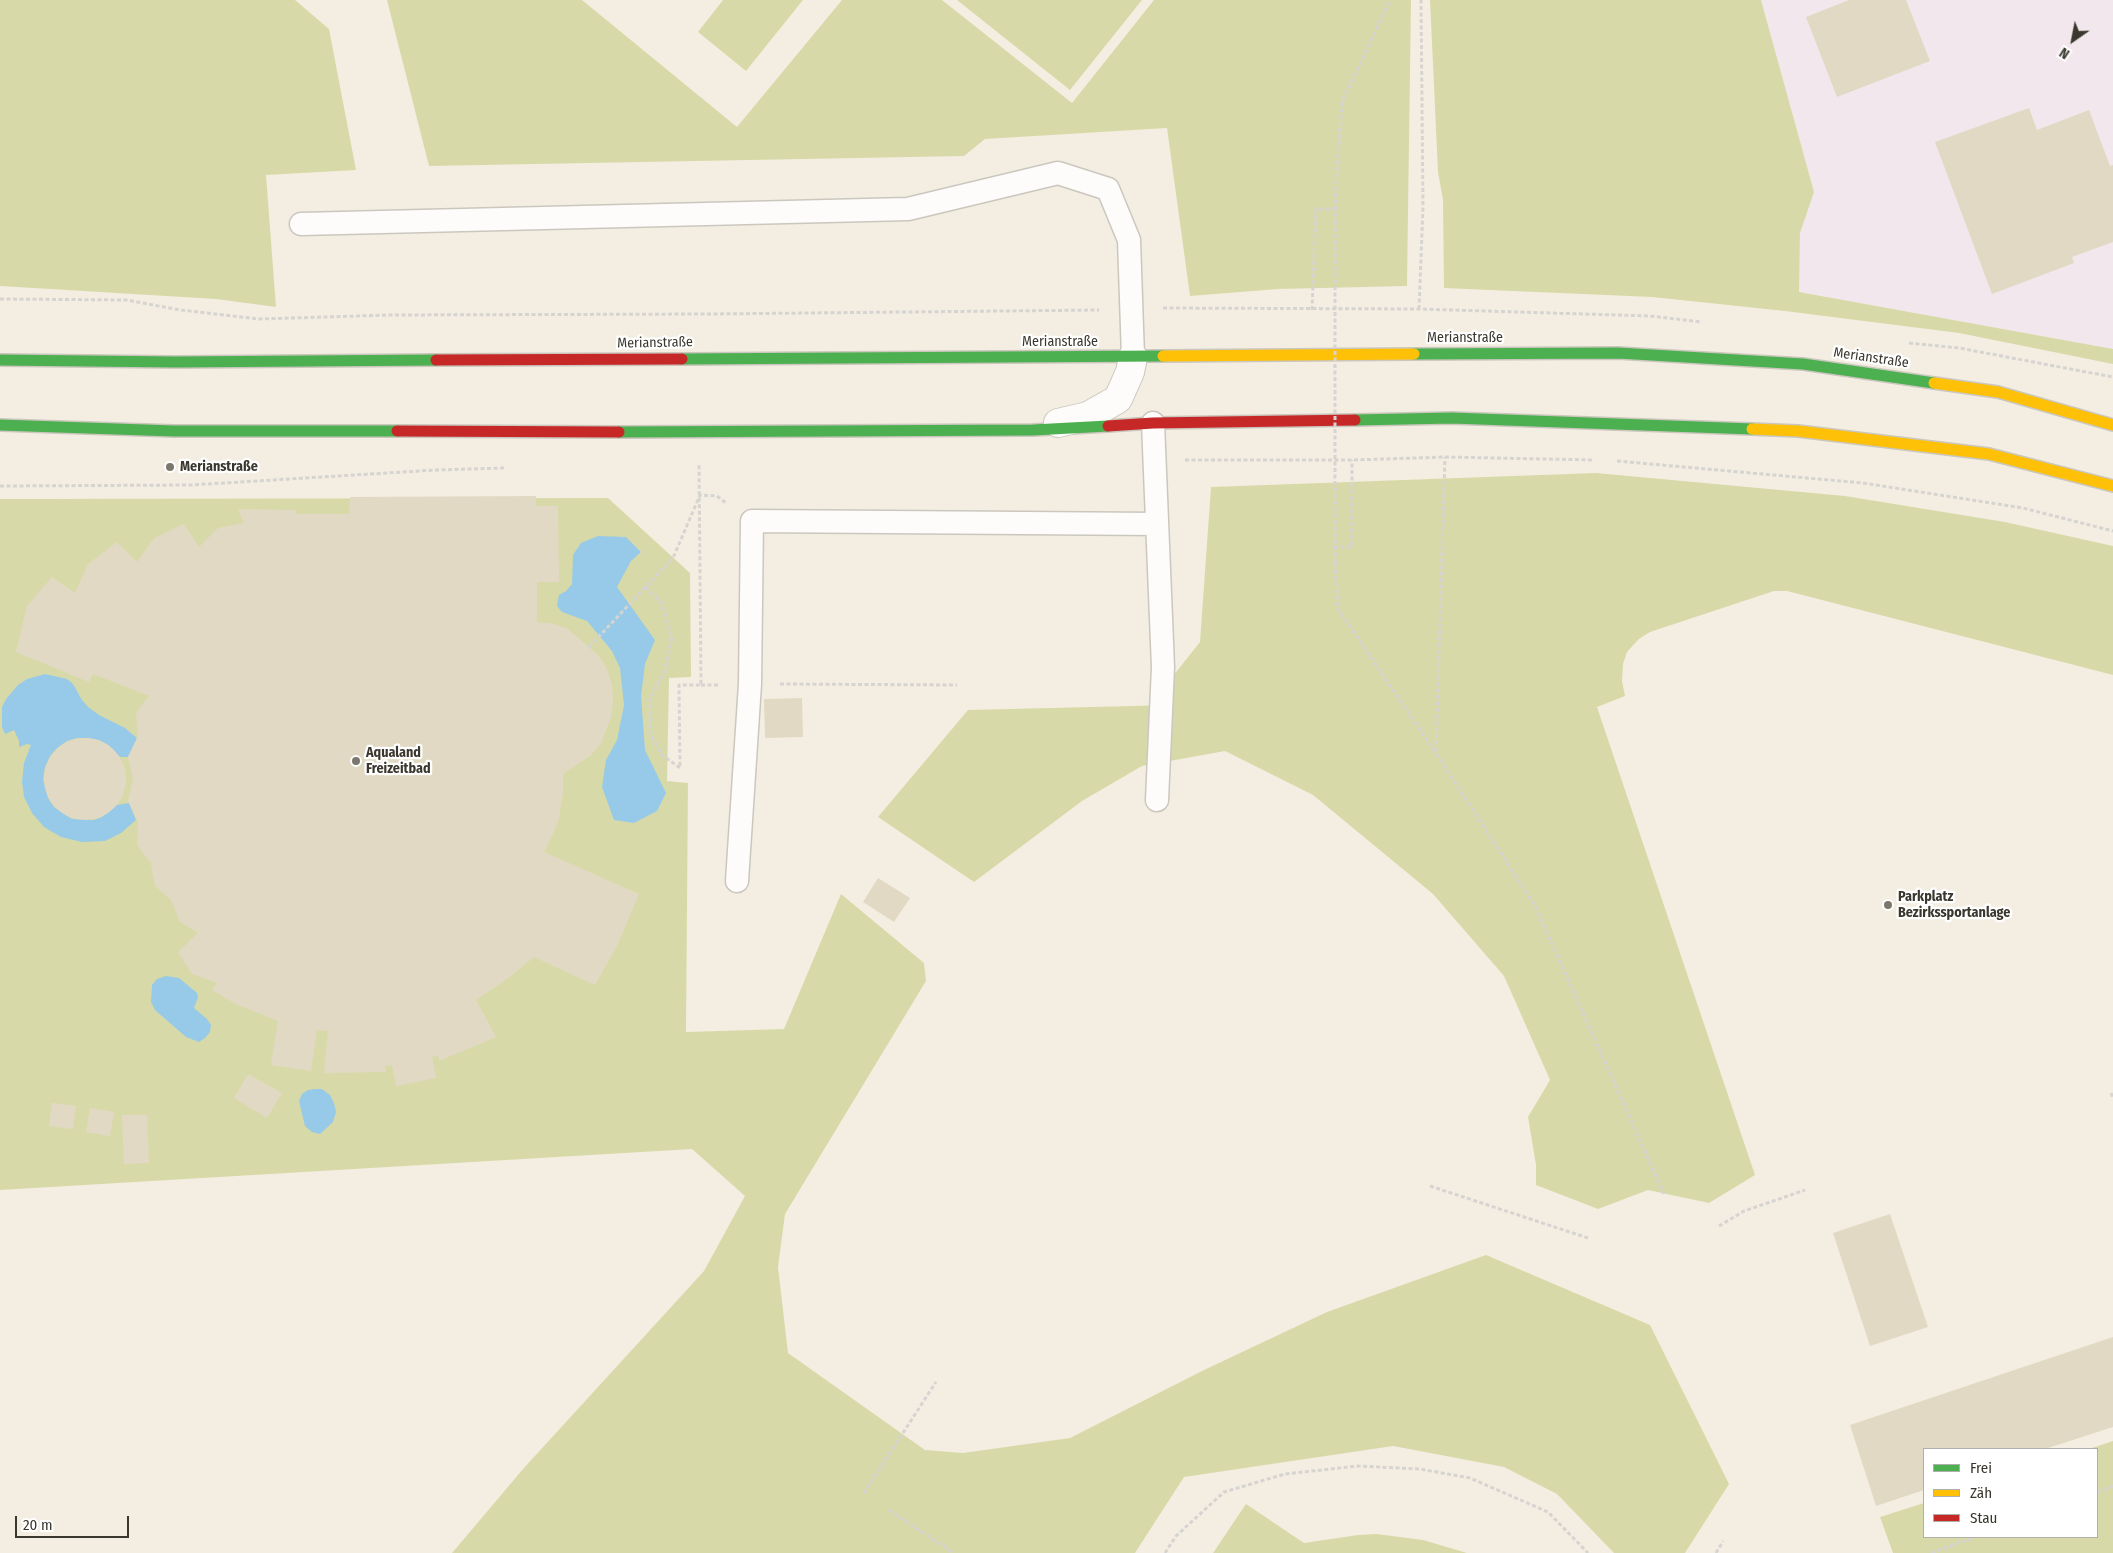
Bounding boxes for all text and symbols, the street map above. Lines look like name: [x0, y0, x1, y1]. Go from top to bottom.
north arrow: [2048, 15, 2098, 65]
text: N: [2056, 44, 2073, 62]
street label: Merianstraße: [1427, 330, 1503, 346]
street label: Merianstraße: [617, 334, 693, 352]
street label: Merianstraße: [1022, 334, 1098, 350]
street label: Merianstraße: [1832, 344, 1910, 372]
place label: Merianstraße: [180, 459, 258, 475]
marker: Merianstraße: [164, 461, 176, 473]
place label: Aqualand Freizeitbad: [366, 745, 431, 778]
marker: Aqualand Freizeitbad: [350, 755, 362, 767]
place label: Parkplatz Bezirkssportanlage: [1898, 889, 2010, 922]
marker: Parkplatz Bezirkssportanlage: [1882, 899, 1894, 911]
legend: [1923, 1448, 2098, 1538]
text: Frei: [1970, 1459, 1992, 1477]
text: Zäh: [1970, 1484, 1992, 1502]
scale bar: [18, 1506, 131, 1538]
text: Stau: [1970, 1509, 1997, 1527]
text: 20 m: [23, 1516, 53, 1534]

